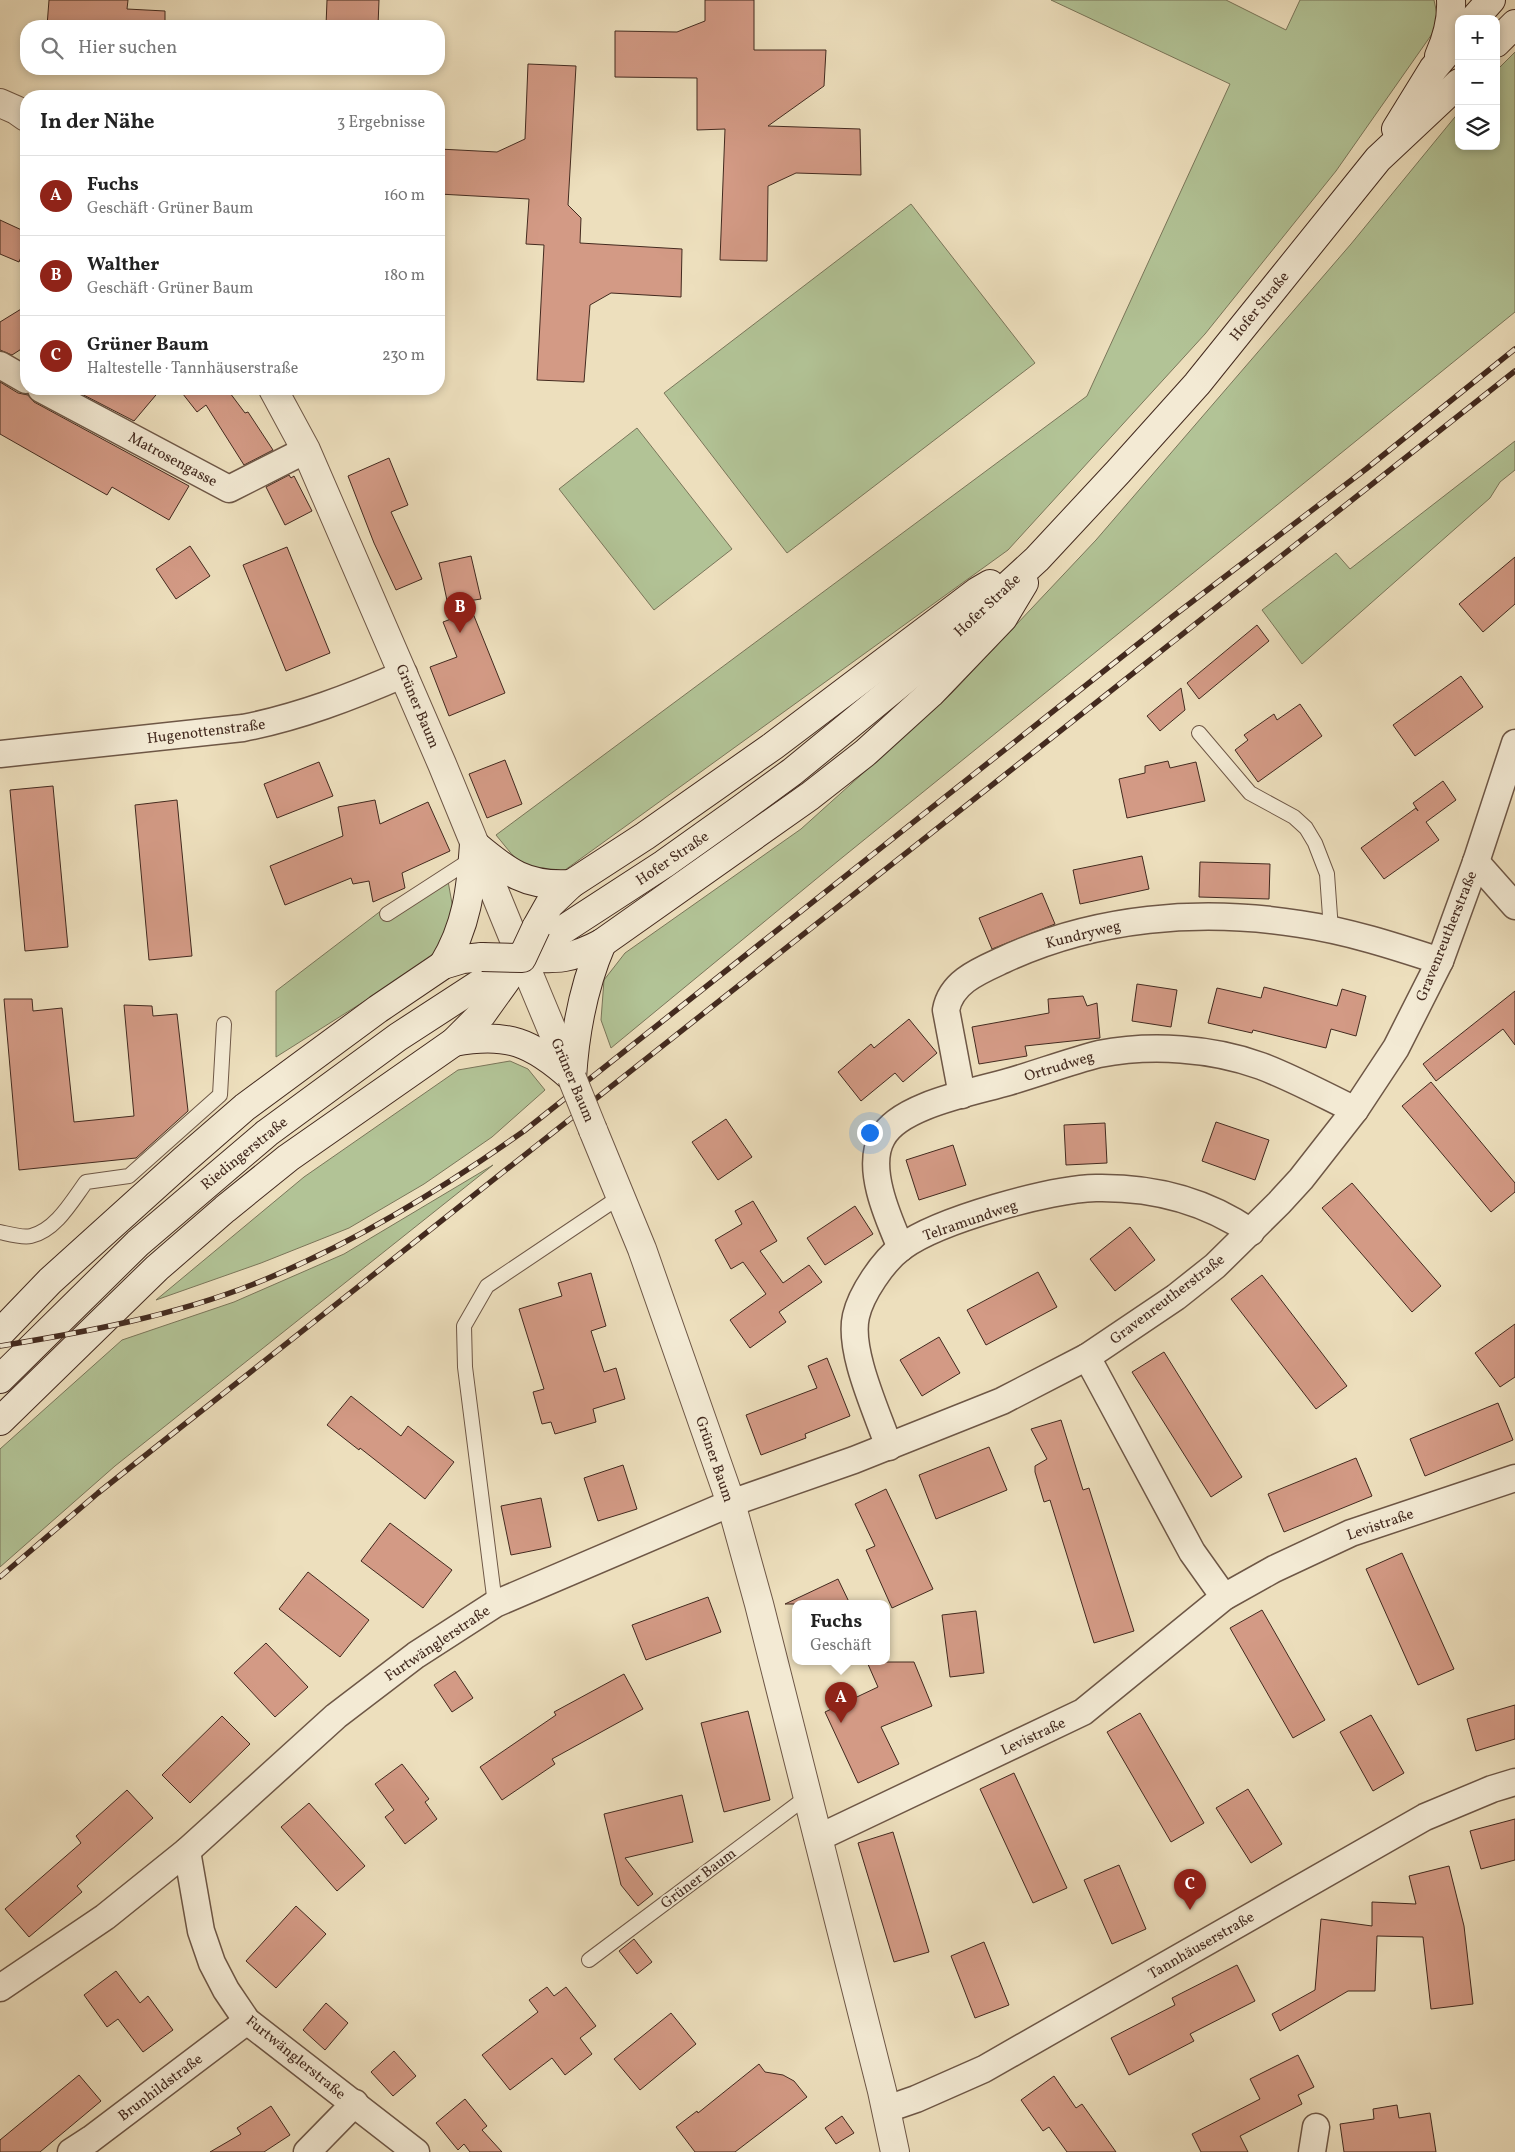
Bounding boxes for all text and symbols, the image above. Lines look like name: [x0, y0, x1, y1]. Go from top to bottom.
map controls: [1455, 15, 1500, 150]
button: +: [1455, 15, 1500, 60]
search box: [20, 20, 445, 75]
icon: search: [38, 34, 66, 62]
text: Hier suchen: [78, 35, 177, 61]
button: −: [1455, 60, 1500, 105]
button: layers: [1455, 105, 1500, 150]
text: In der Nähe: [40, 108, 155, 137]
text: 3 Ergebnisse: [337, 112, 425, 134]
text: Fuchs: [87, 172, 139, 198]
text: A: [50, 185, 62, 207]
text: 160 m: [384, 185, 425, 207]
text: Geschäft · Grüner Baum: [87, 198, 254, 220]
text: Walther: [87, 252, 159, 278]
text: B: [51, 265, 61, 287]
text: 180 m: [384, 265, 425, 287]
street label: Hofer Straße: [1226, 268, 1295, 346]
text: Geschäft · Grüner Baum: [87, 278, 254, 300]
text: Grüner Baum: [87, 332, 209, 358]
text: C: [51, 345, 61, 367]
text: 230 m: [382, 345, 425, 367]
text: Haltestelle · Tannhäuserstraße: [87, 358, 298, 380]
street label: Matrosengasse: [124, 428, 221, 493]
street label: Hofer Straße: [950, 570, 1026, 642]
pin: B: [444, 592, 476, 633]
street label: Grüner Baum: [389, 661, 444, 752]
street label: Hugenottenstraße: [146, 715, 267, 750]
street label: Hofer Straße: [632, 827, 714, 891]
street label: Gravenreutherstraße: [1412, 868, 1483, 1005]
street label: Kundryweg: [1044, 916, 1123, 955]
street label: Grüner Baum: [544, 1035, 599, 1126]
street label: Ortrudweg: [1022, 1047, 1097, 1088]
street label: Riedingerstraße: [197, 1113, 293, 1196]
your location: [857, 1120, 883, 1146]
street label: Telramundweg: [921, 1195, 1021, 1247]
street label: Gravenreutherstraße: [1106, 1250, 1230, 1350]
street label: Grüner Baum: [689, 1414, 738, 1505]
street label: Levistraße: [1344, 1504, 1417, 1547]
popup: [792, 1600, 890, 1665]
street label: Furtwänglerstraße: [381, 1601, 495, 1687]
text: Fuchs: [810, 1609, 862, 1635]
text: Geschäft: [810, 1635, 872, 1657]
pin: A: [825, 1682, 857, 1723]
street label: Levistraße: [998, 1713, 1069, 1762]
street label: Grüner Baum: [657, 1844, 741, 1915]
pin: C: [1174, 1869, 1206, 1910]
street label: Tannhäuserstraße: [1145, 1907, 1259, 1985]
street label: Furtwänglerstraße: [241, 2011, 349, 2105]
street label: Brunhildstraße: [114, 2049, 208, 2127]

